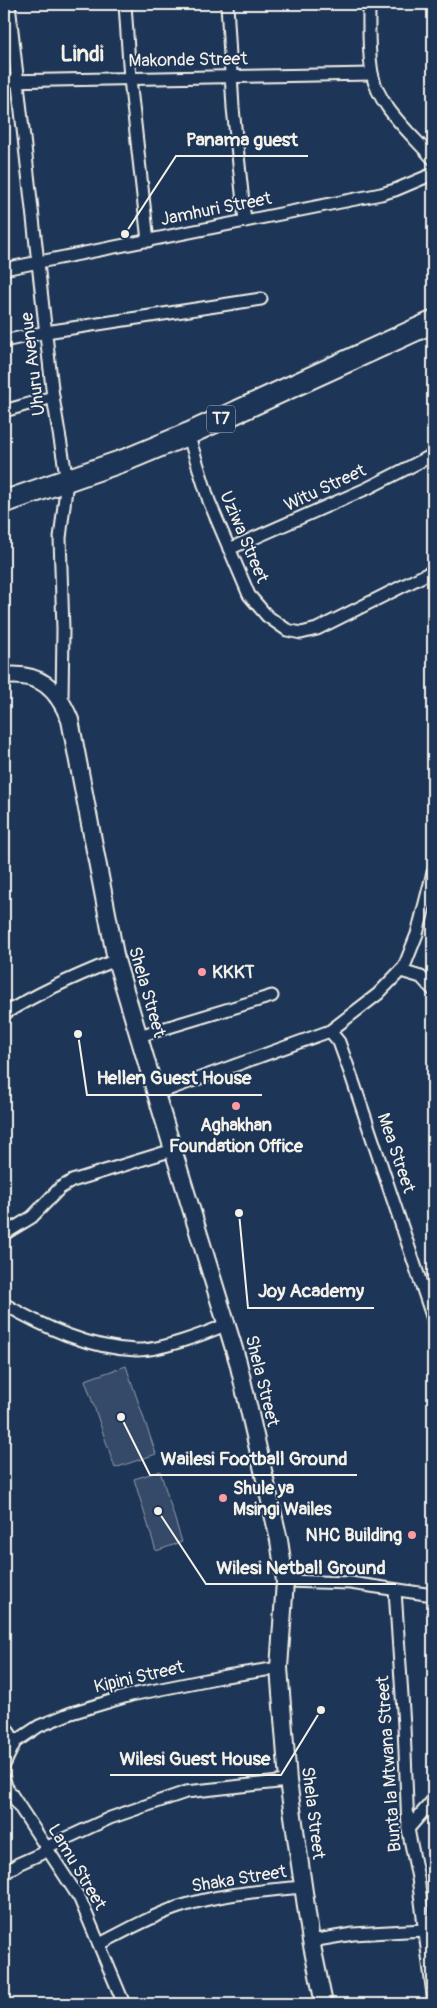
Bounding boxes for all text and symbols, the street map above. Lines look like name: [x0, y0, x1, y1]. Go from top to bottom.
district label: Lindi: [60, 40, 104, 68]
street label: Makonde Street: [128, 47, 248, 73]
callout: Panama guest: [176, 122, 308, 156]
text: Panama guest: [186, 128, 299, 152]
street label: Jamhuri Street: [158, 187, 274, 231]
street label: Uhuru Avenue: [15, 311, 51, 417]
road number: T7: [207, 406, 235, 432]
street label: Witu Street: [280, 459, 370, 517]
street label: Uziwa Street: [214, 488, 274, 587]
street label: Shela Street: [123, 944, 171, 1041]
place label: KKKT: [212, 961, 255, 984]
marker: KKKT: [196, 966, 208, 978]
callout: Hellen Guest House: [87, 1061, 262, 1095]
text: Hellen Guest House: [97, 1066, 252, 1090]
marker: Aghakhan Foundation Office: [230, 1100, 242, 1112]
street label: Mea Street: [372, 1110, 421, 1197]
place label: Aghakhan Foundation Office: [169, 1114, 304, 1158]
callout: Joy Academy: [248, 1274, 374, 1308]
text: Joy Academy: [258, 1279, 365, 1303]
street label: Shela Street: [240, 1333, 285, 1430]
callout: Wailesi Football Ground: [150, 1441, 357, 1475]
text: Wailesi Football Ground: [160, 1447, 348, 1471]
place label: Shule ya Msingi Wailes: [233, 1477, 332, 1521]
marker: Shule ya Msingi Wailes: [217, 1492, 229, 1504]
place label: NHC Building: [306, 1524, 402, 1547]
marker: NHC Building: [406, 1529, 418, 1541]
callout: Wilesi Netball Ground: [206, 1550, 396, 1584]
text: Wilesi Netball Ground: [216, 1556, 386, 1580]
street label: Kipini Street: [92, 1655, 187, 1699]
street label: Bunta la Mtwana Street: [371, 1674, 407, 1853]
callout: Wilesi Guest House: [110, 1741, 281, 1775]
text: Wilesi Guest House: [120, 1747, 271, 1771]
street label: Shela Street: [296, 1765, 330, 1861]
street label: Lamu Street: [42, 1820, 112, 1915]
street label: Shaka Street: [190, 1860, 289, 1898]

